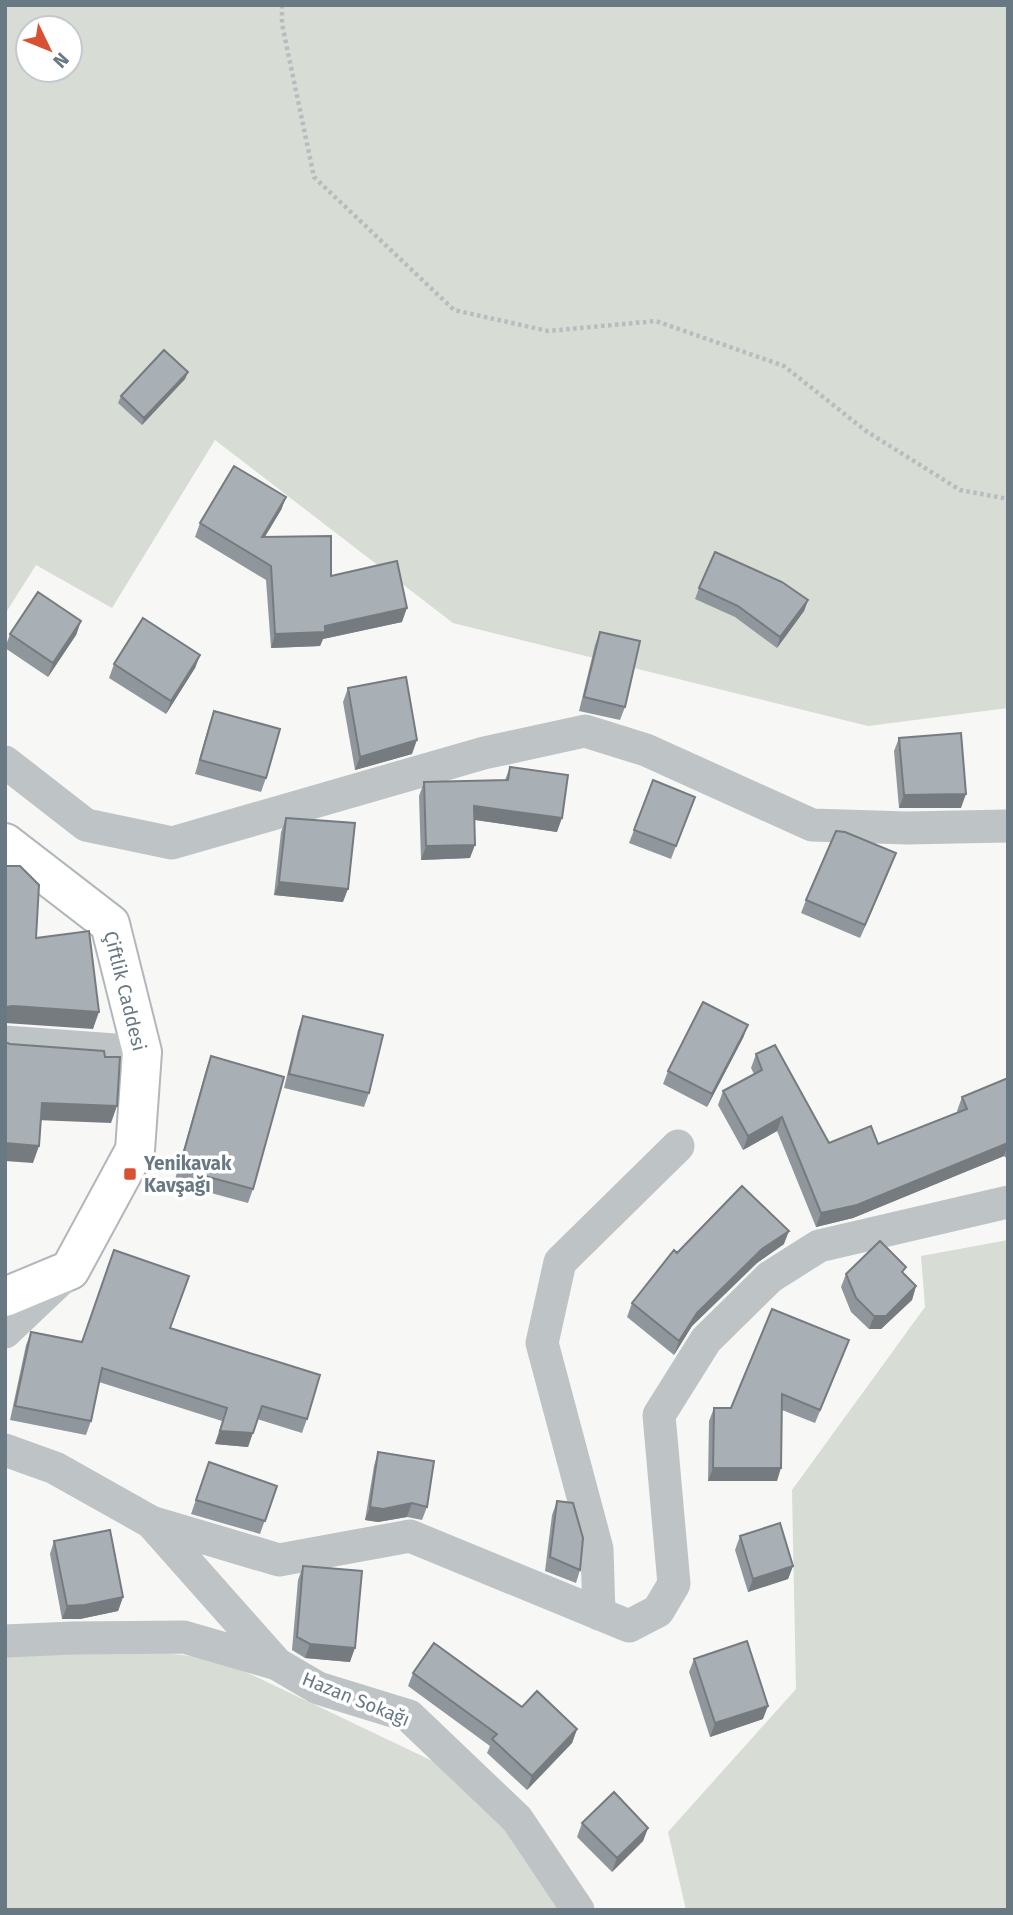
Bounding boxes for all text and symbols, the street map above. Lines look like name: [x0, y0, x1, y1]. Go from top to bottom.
north arrow: [14, 14, 84, 84]
text: N: [48, 48, 74, 73]
street label: Çiftlik Caddesi: [99, 929, 151, 1053]
place label: Yenikavak Kavşağı: [143, 1152, 232, 1197]
marker: Yenikavak Kavşağı: [122, 1166, 138, 1182]
street label: Hazan Sokağı: [299, 1667, 413, 1731]

